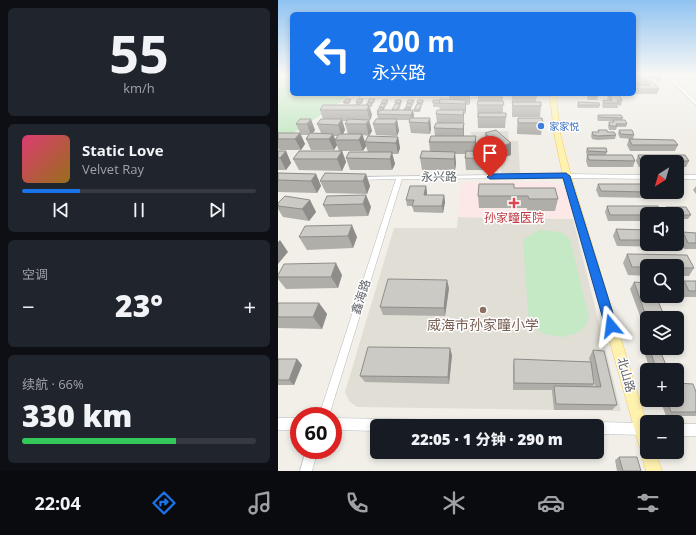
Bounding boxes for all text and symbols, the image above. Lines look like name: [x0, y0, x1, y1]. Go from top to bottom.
text: 55: [109, 17, 169, 88]
text: 200 m: [372, 22, 455, 60]
icon: left: [306, 28, 358, 80]
text: 永兴路: [372, 60, 426, 84]
text: km/h: [123, 79, 155, 97]
place label: 家家悦: [549, 119, 579, 133]
marker: 家家悦: [536, 121, 546, 131]
pin: [473, 136, 507, 177]
text: Static Love: [82, 140, 164, 160]
icon: arrive: [479, 142, 501, 164]
north arrow: [640, 155, 684, 199]
map controls: [640, 155, 684, 459]
text: Velvet Ray: [82, 160, 144, 178]
street label: 永兴路: [421, 168, 457, 185]
marker: 孙家疃医院: [508, 197, 520, 209]
icon: previous: [50, 199, 72, 221]
icon: pause: [128, 199, 150, 221]
icon: next: [206, 199, 228, 221]
button: sound: [640, 207, 684, 251]
place label: 孙家疃医院: [484, 209, 544, 226]
button: search: [640, 259, 684, 303]
text: 空调: [22, 265, 48, 283]
street label: 鑫海路: [347, 277, 374, 317]
text: 23°: [115, 285, 163, 326]
text: −: [22, 291, 35, 321]
text: +: [243, 291, 256, 321]
marker: 威海市孙家疃小学: [478, 305, 488, 315]
position arrow: [590, 305, 632, 347]
button: layers: [640, 311, 684, 355]
place label: 威海市孙家疃小学: [427, 315, 539, 334]
street label: 北山路: [613, 355, 640, 395]
button: +: [640, 363, 684, 407]
text: 续航 · 66%: [22, 375, 84, 393]
text: 330 km: [22, 395, 132, 436]
speed limit sign: 60: [290, 407, 342, 459]
button: −: [640, 415, 684, 459]
text: 22:05 · 1 分钟 · 290 m: [411, 429, 563, 449]
icon: directions: [150, 489, 178, 517]
icon: music: [246, 489, 274, 517]
icon: phone: [343, 489, 371, 517]
icon: climate: [440, 489, 468, 517]
icon: car: [537, 489, 565, 517]
icon: filters: [634, 489, 662, 517]
text: 22:04: [34, 491, 81, 515]

